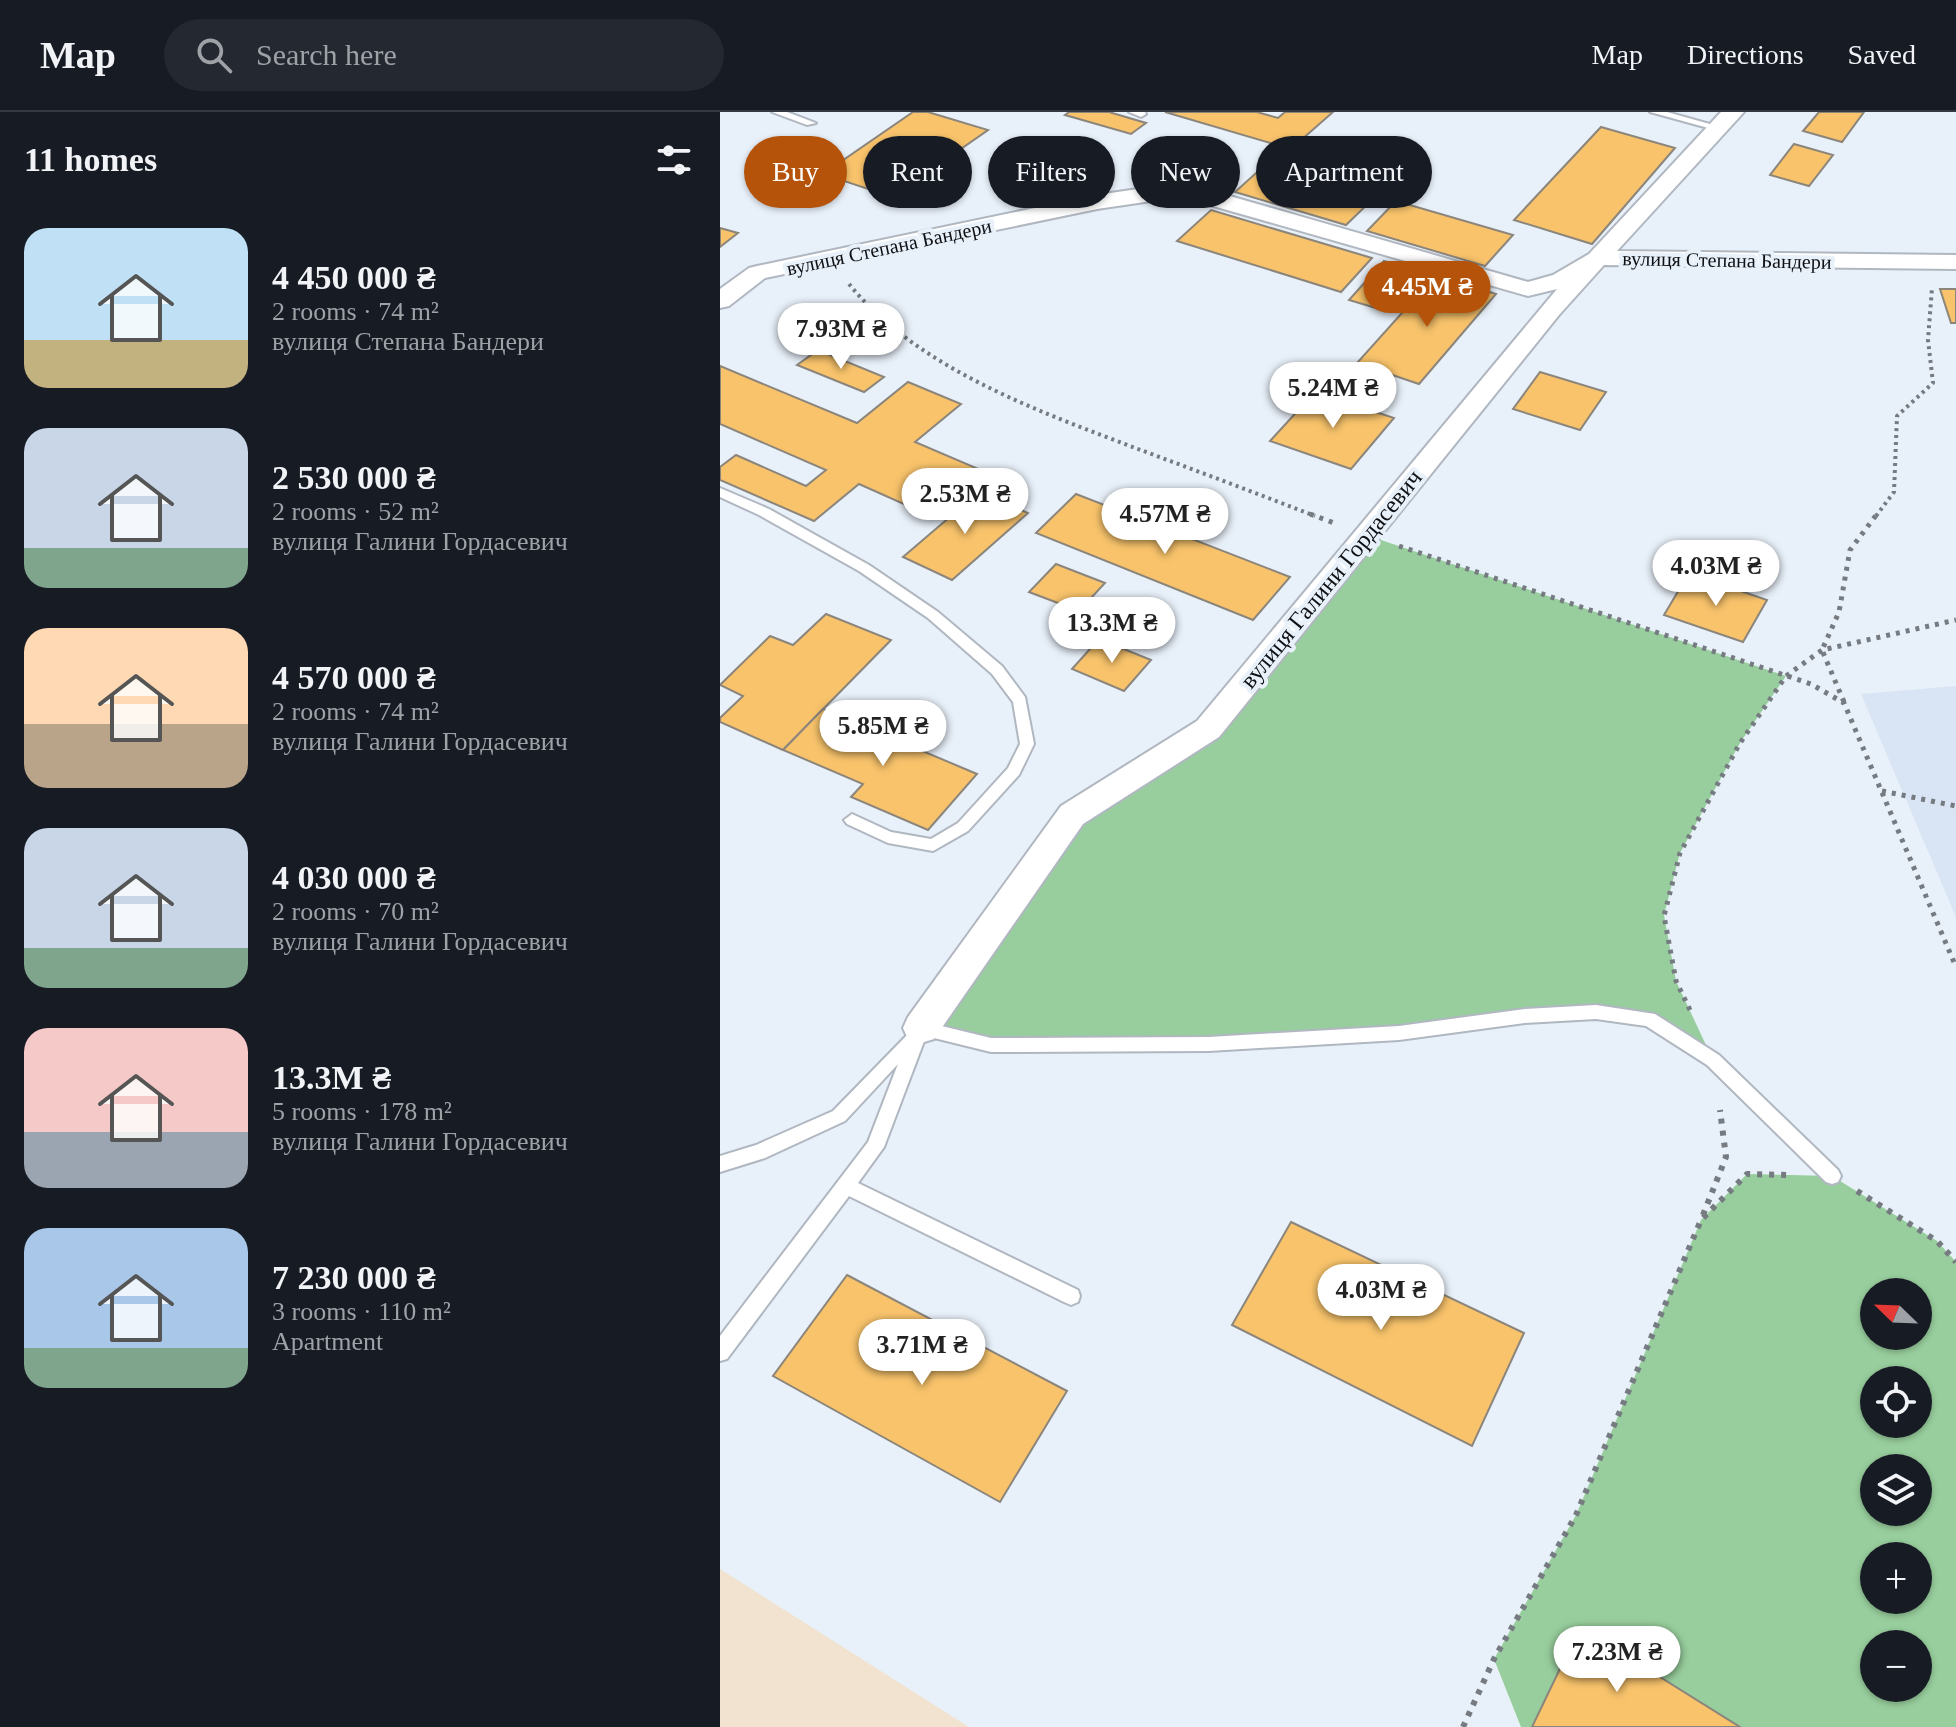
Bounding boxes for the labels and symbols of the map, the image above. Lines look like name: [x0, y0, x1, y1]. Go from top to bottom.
street label: вулиця Степана Бандери: [784, 214, 994, 280]
street label: вулиця Степана Бандери: [1622, 247, 1832, 274]
pin: 4.45M ₴: [1353, 261, 1501, 329]
pin: 7.93M ₴: [767, 303, 915, 371]
pin: 5.24M ₴: [1259, 362, 1407, 430]
street label: вулиця Галини Гордасевич: [1235, 465, 1427, 693]
pin: 2.53M ₴: [891, 468, 1039, 536]
pin: 4.57M ₴: [1091, 488, 1239, 556]
pin: 4.03M ₴: [1642, 540, 1790, 608]
pin: 13.3M ₴: [1038, 597, 1186, 665]
pin: 5.85M ₴: [809, 700, 957, 768]
pin: 4.03M ₴: [1307, 1264, 1455, 1332]
north arrow: [1860, 1278, 1932, 1350]
pin: 3.71M ₴: [848, 1319, 996, 1387]
pin: 7.23M ₴: [1543, 1626, 1691, 1694]

